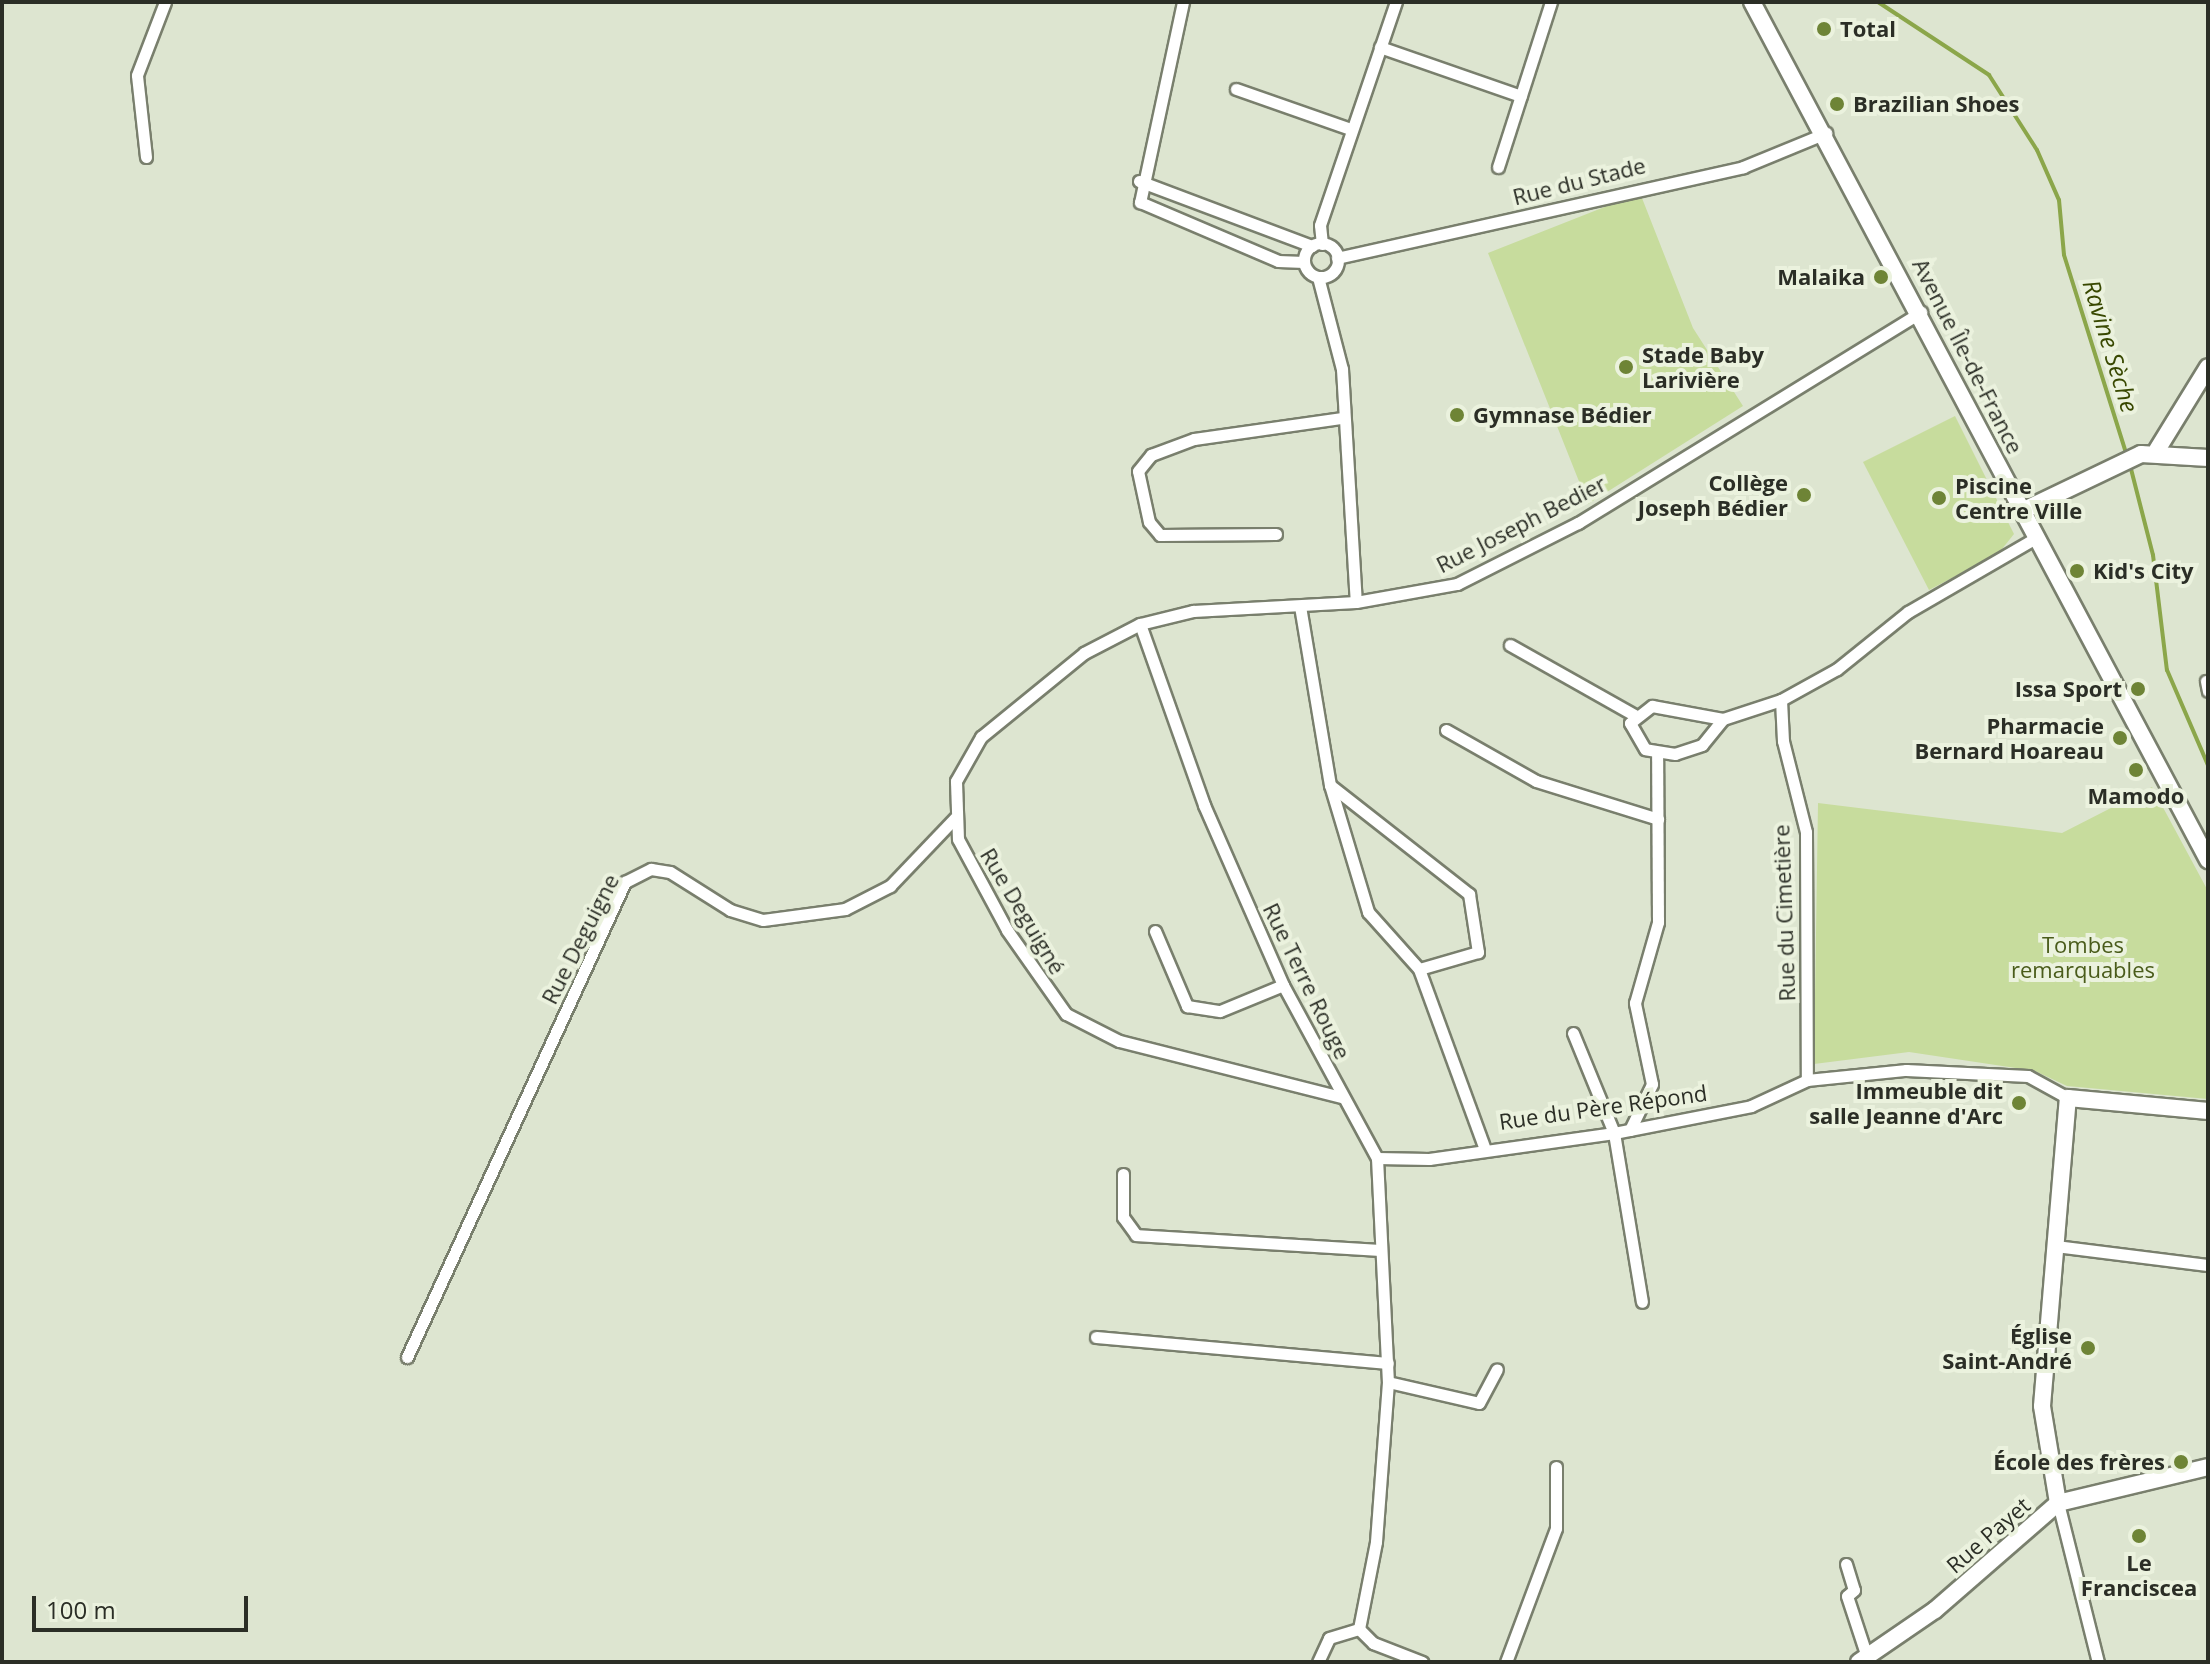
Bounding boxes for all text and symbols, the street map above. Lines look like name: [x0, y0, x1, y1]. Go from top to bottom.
place label: Total: [1840, 16, 1896, 42]
marker: Total: [1815, 20, 1833, 38]
place label: Brazilian Shoes: [1853, 91, 2020, 117]
marker: Brazilian Shoes: [1828, 95, 1846, 113]
street label: Rue du Stade: [1510, 152, 1648, 210]
street label: Avenue Île-de-France: [1907, 254, 2029, 458]
place label: Malaika: [1777, 264, 1865, 290]
marker: Malaika: [1872, 268, 1890, 286]
water label: Ravine Sèche: [2077, 276, 2145, 416]
place label: Stade Baby Larivière: [1642, 341, 1764, 392]
marker: Stade Baby Larivière: [1617, 358, 1635, 376]
place label: Gymnase Bédier: [1473, 402, 1652, 428]
marker: Gymnase Bédier: [1448, 406, 1466, 424]
place label: Collège Joseph Bédier: [1638, 469, 1788, 520]
street label: Rue Joseph Bedier: [1432, 470, 1610, 578]
place label: Piscine Centre Ville: [1955, 472, 2082, 524]
marker: Collège Joseph Bédier: [1795, 486, 1813, 504]
marker: Piscine Centre Ville: [1930, 489, 1948, 507]
place label: Kid's City: [2093, 558, 2194, 584]
marker: Kid's City: [2068, 562, 2086, 580]
place label: Issa Sport: [2015, 676, 2122, 702]
marker: Issa Sport: [2129, 680, 2147, 698]
place label: Pharmacie Bernard Hoareau: [1914, 712, 2104, 764]
marker: Pharmacie Bernard Hoareau: [2111, 729, 2129, 747]
marker: Mamodo: [2127, 761, 2145, 779]
place label: Mamodo: [2088, 783, 2184, 809]
street label: Rue du Cimetière: [1768, 824, 1800, 1002]
street label: Rue Deguigné: [975, 843, 1071, 979]
street label: Rue Deguigne: [536, 870, 624, 1008]
street label: Rue Terre Rouge: [1258, 899, 1356, 1063]
park label: Tombes remarquables: [2011, 931, 2155, 982]
place label: Immeuble dit salle Jeanne d'Arc: [1809, 1077, 2003, 1128]
street label: Rue du Père Répond: [1497, 1079, 1709, 1135]
marker: Immeuble dit salle Jeanne d'Arc: [2010, 1094, 2028, 1112]
place label: Église Saint-André: [1942, 1322, 2072, 1374]
marker: Église Saint-André: [2079, 1339, 2097, 1357]
place label: École des frères: [1993, 1449, 2165, 1475]
marker: École des frères: [2172, 1453, 2190, 1471]
street label: Rue Payet: [1941, 1492, 2035, 1578]
marker: Le Franciscea: [2130, 1527, 2148, 1545]
place label: Le Franciscea: [2081, 1549, 2197, 1600]
scale bar: [36, 1580, 252, 1630]
text: 100 m: [46, 1593, 116, 1626]

